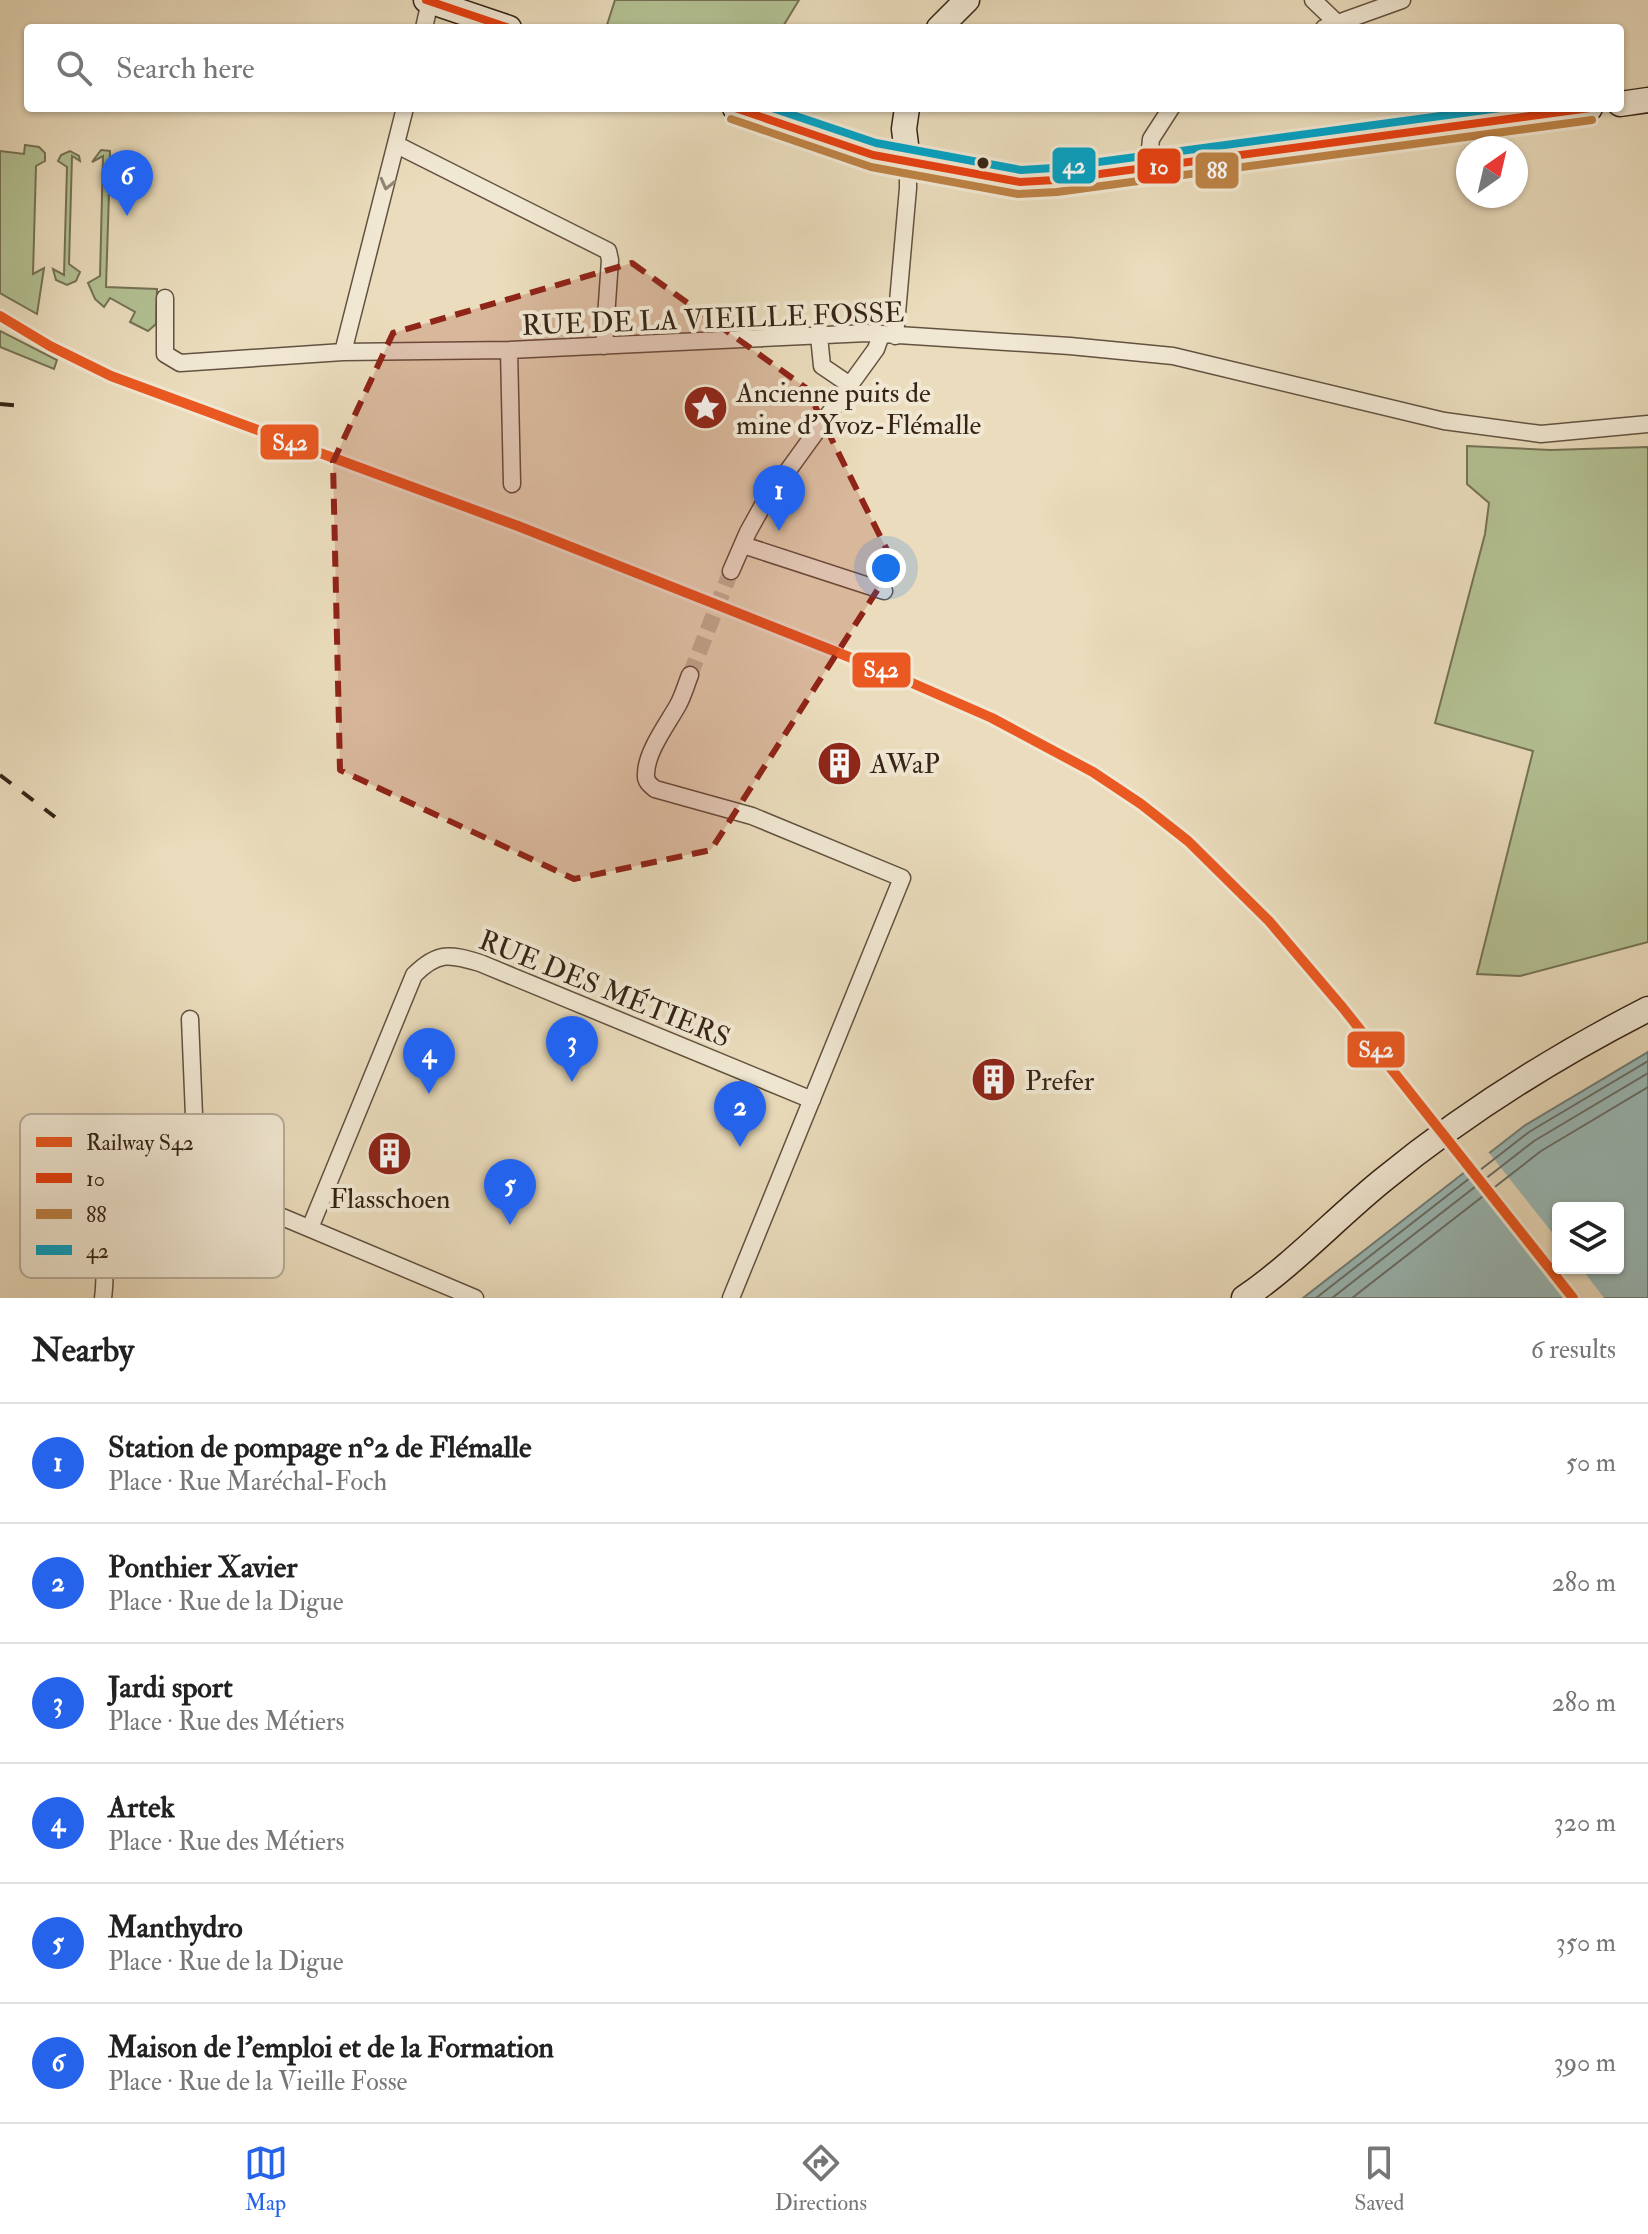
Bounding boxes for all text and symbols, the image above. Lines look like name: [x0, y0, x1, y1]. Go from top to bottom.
search box: [24, 24, 1624, 112]
icon: search: [52, 46, 96, 90]
text: Search here: [116, 50, 255, 87]
north arrow: [1456, 136, 1528, 208]
line badge: 42: [1051, 146, 1097, 185]
line badge: 10: [1136, 147, 1182, 185]
pin: 6: [101, 150, 153, 216]
line badge: 88: [1194, 151, 1240, 190]
text: 42: [1061, 152, 1086, 180]
text: 10: [1149, 153, 1169, 181]
unlabelled marker: [975, 155, 991, 171]
text: 88: [1207, 157, 1228, 185]
one-way arrow: [379, 176, 396, 190]
street label: RUE DE LA VIEILLE FOSSE: [521, 295, 905, 344]
place label: Ancienne puits de mine d'Yvoz-Flémalle: [735, 376, 981, 443]
place icon: Ancienne puits de mine d'Yvoz-Flémalle: [681, 384, 729, 432]
line badge: S42: [259, 423, 320, 461]
text: S42: [272, 429, 308, 457]
pin: 1: [753, 465, 805, 531]
your location: [866, 548, 906, 588]
line badge: S42: [851, 651, 912, 689]
text: S42: [863, 656, 899, 684]
building icon: AWaP: [815, 739, 863, 787]
place label: AWaP: [869, 747, 940, 782]
street label: RUE DES MÉTIERS: [474, 923, 735, 1056]
pin: 3: [546, 1016, 598, 1082]
pin: 4: [403, 1028, 455, 1094]
line badge: S42: [1346, 1030, 1406, 1069]
text: S42: [1358, 1036, 1394, 1064]
building icon: Prefer: [970, 1056, 1018, 1104]
place label: Prefer: [1025, 1064, 1095, 1099]
pin: 2: [714, 1081, 766, 1147]
legend: [20, 1114, 284, 1278]
text: Railway S42: [86, 1129, 194, 1157]
building icon: Flasschoen: [366, 1130, 414, 1178]
pin: 5: [484, 1159, 536, 1225]
text: 10: [86, 1165, 105, 1193]
place label: Flasschoen: [329, 1182, 451, 1217]
text: 88: [86, 1201, 107, 1229]
map controls: [1552, 1202, 1624, 1274]
button: layers: [1552, 1202, 1624, 1274]
text: 42: [86, 1237, 109, 1265]
text: Nearby: [32, 1329, 134, 1372]
text: 6 results: [1531, 1334, 1616, 1366]
text: Station de pompage n°2 de Flémalle: [108, 1429, 532, 1466]
text: 1: [53, 1447, 63, 1479]
text: 50 m: [1566, 1447, 1616, 1479]
text: Place · Rue Maréchal-Foch: [108, 1466, 387, 1498]
text: Ponthier Xavier: [108, 1549, 297, 1586]
text: 2: [51, 1567, 65, 1599]
text: 280 m: [1552, 1567, 1616, 1599]
text: Place · Rue de la Digue: [108, 1586, 344, 1618]
text: Jardi sport: [108, 1669, 233, 1706]
text: 3: [53, 1687, 63, 1719]
text: 280 m: [1552, 1687, 1616, 1719]
text: Place · Rue des Métiers: [108, 1706, 344, 1738]
text: Artek: [108, 1789, 175, 1826]
text: 4: [51, 1807, 65, 1839]
text: 320 m: [1554, 1807, 1616, 1839]
text: Place · Rue des Métiers: [108, 1826, 344, 1858]
text: Manthydro: [108, 1909, 243, 1946]
text: 5: [52, 1927, 64, 1959]
text: 350 m: [1556, 1927, 1616, 1959]
text: Place · Rue de la Digue: [108, 1946, 344, 1978]
text: Maison de l'emploi et de la Formation: [108, 2029, 554, 2066]
text: 6: [51, 2047, 65, 2079]
text: 390 m: [1554, 2047, 1616, 2079]
text: Place · Rue de la Vieille Fosse: [108, 2066, 407, 2098]
tab: Map: [244, 2141, 288, 2217]
tab: Directions: [775, 2141, 867, 2217]
tab: Saved: [1354, 2141, 1404, 2217]

